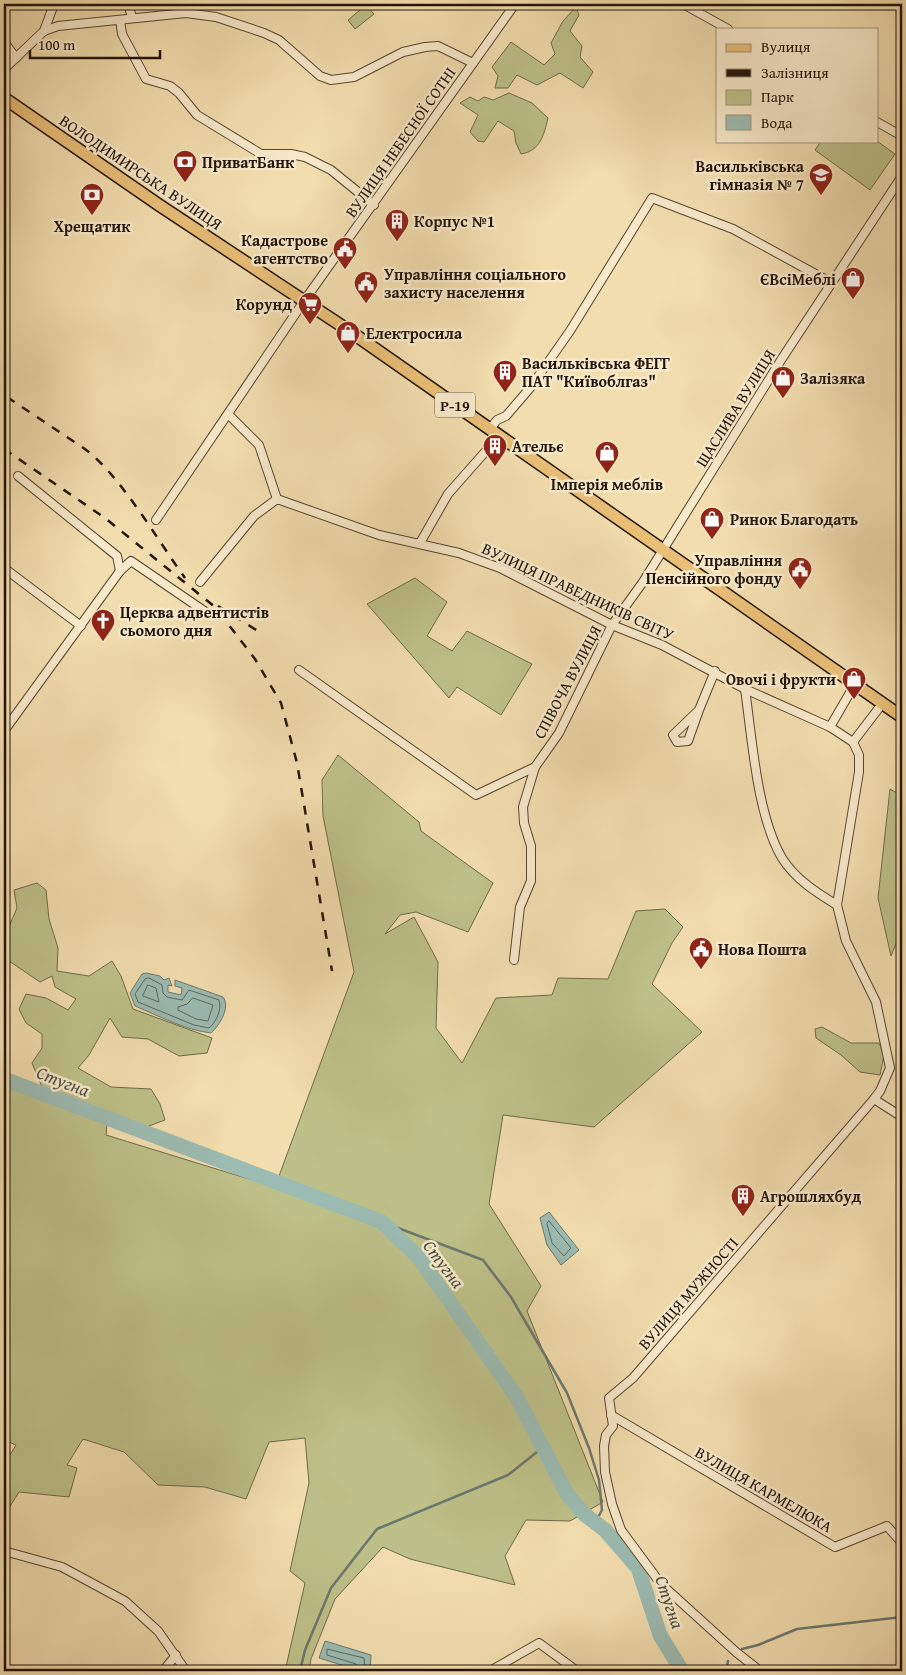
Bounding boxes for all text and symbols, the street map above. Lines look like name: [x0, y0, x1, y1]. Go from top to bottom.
scale bar: [30, 28, 160, 60]
legend: [716, 28, 878, 142]
text: 100 m: [38, 34, 76, 55]
text: Вулиця: [761, 36, 811, 57]
street label: ВУЛИЦЯ НЕБЕСНОЇ СОТНІ: [339, 62, 461, 222]
text: Залізниця: [761, 62, 829, 83]
text: Парк: [761, 86, 794, 107]
street label: ВОЛОДИМИРСЬКА ВУЛИЦЯ: [55, 108, 228, 236]
text: Вода: [761, 112, 793, 133]
bank icon: ПриватБанк: [172, 149, 198, 183]
place label: ПриватБанк: [202, 150, 295, 174]
place label: Васильківська гімназія № 7: [695, 154, 805, 196]
school or university icon: Васильківська гімназія № 7: [808, 162, 834, 196]
bank icon: Хрещатик: [79, 182, 105, 216]
building icon: Корпус №1: [384, 208, 410, 242]
place label: Корпус №1: [414, 209, 495, 233]
place label: Хрещатик: [54, 214, 131, 238]
place label: Кадастрове агентство: [241, 228, 328, 270]
public building icon: Кадастрове агентство: [332, 236, 358, 270]
place label: Управління соціального захисту населення: [384, 262, 566, 304]
shop icon: ЄВсіМеблі: [840, 266, 866, 300]
place label: ЄВсіМеблі: [760, 267, 836, 291]
public building icon: Управління соціального захисту населення: [353, 270, 379, 304]
supermarket icon: Корунд: [297, 291, 323, 325]
place label: Корунд: [236, 292, 292, 316]
shop icon: Електросила: [335, 320, 361, 354]
place label: Електросила: [366, 321, 463, 345]
street label: ЩАСЛИВА ВУЛИЦЯ: [689, 344, 781, 471]
place label: Васильківська ФЕГГ ПАТ "Київоблгаз": [522, 351, 670, 393]
building icon: Васильківська ФЕГГ ПАТ "Київоблгаз": [492, 359, 518, 393]
shop icon: Залізяка: [770, 365, 796, 399]
place label: Залізяка: [800, 366, 866, 390]
road number: Р-19: [435, 392, 475, 418]
building icon: Ательє: [482, 433, 508, 467]
place label: Ательє: [512, 434, 563, 458]
shop icon: Імперія меблів: [594, 440, 620, 474]
place label: Імперія меблів: [551, 472, 663, 496]
shop icon: Ринок Благодать: [699, 506, 725, 540]
place label: Ринок Благодать: [730, 507, 858, 531]
street label: ВУЛИЦЯ ПРАВЕДНИКІВ СВІТУ: [478, 536, 678, 646]
place label: Управління Пенсійного фонду: [646, 548, 783, 590]
public building icon: Управління Пенсійного фонду: [787, 556, 813, 590]
place label: Церква адвентистів сьомого дня: [120, 600, 269, 642]
church icon: Церква адвентистів сьомого дня: [90, 608, 116, 642]
street label: СПІВОЧА ВУЛИЦЯ: [527, 621, 607, 743]
shop icon: Овочі і фрукти: [841, 666, 867, 700]
place label: Овочі і фрукти: [726, 667, 836, 691]
public building icon: Нова Пошта: [688, 936, 714, 970]
place label: Нова Пошта: [718, 937, 808, 961]
water label: Стугна: [33, 1059, 94, 1104]
building icon: Агрошляхбуд: [730, 1183, 756, 1217]
place label: Агрошляхбуд: [760, 1184, 862, 1208]
street label: ВУЛИЦЯ МУЖНОСТІ: [632, 1231, 744, 1355]
water label: Стугна: [417, 1234, 472, 1295]
street label: ВУЛИЦЯ КАРМЕЛЮКА: [691, 1440, 837, 1538]
water label: Стугна: [648, 1572, 692, 1633]

